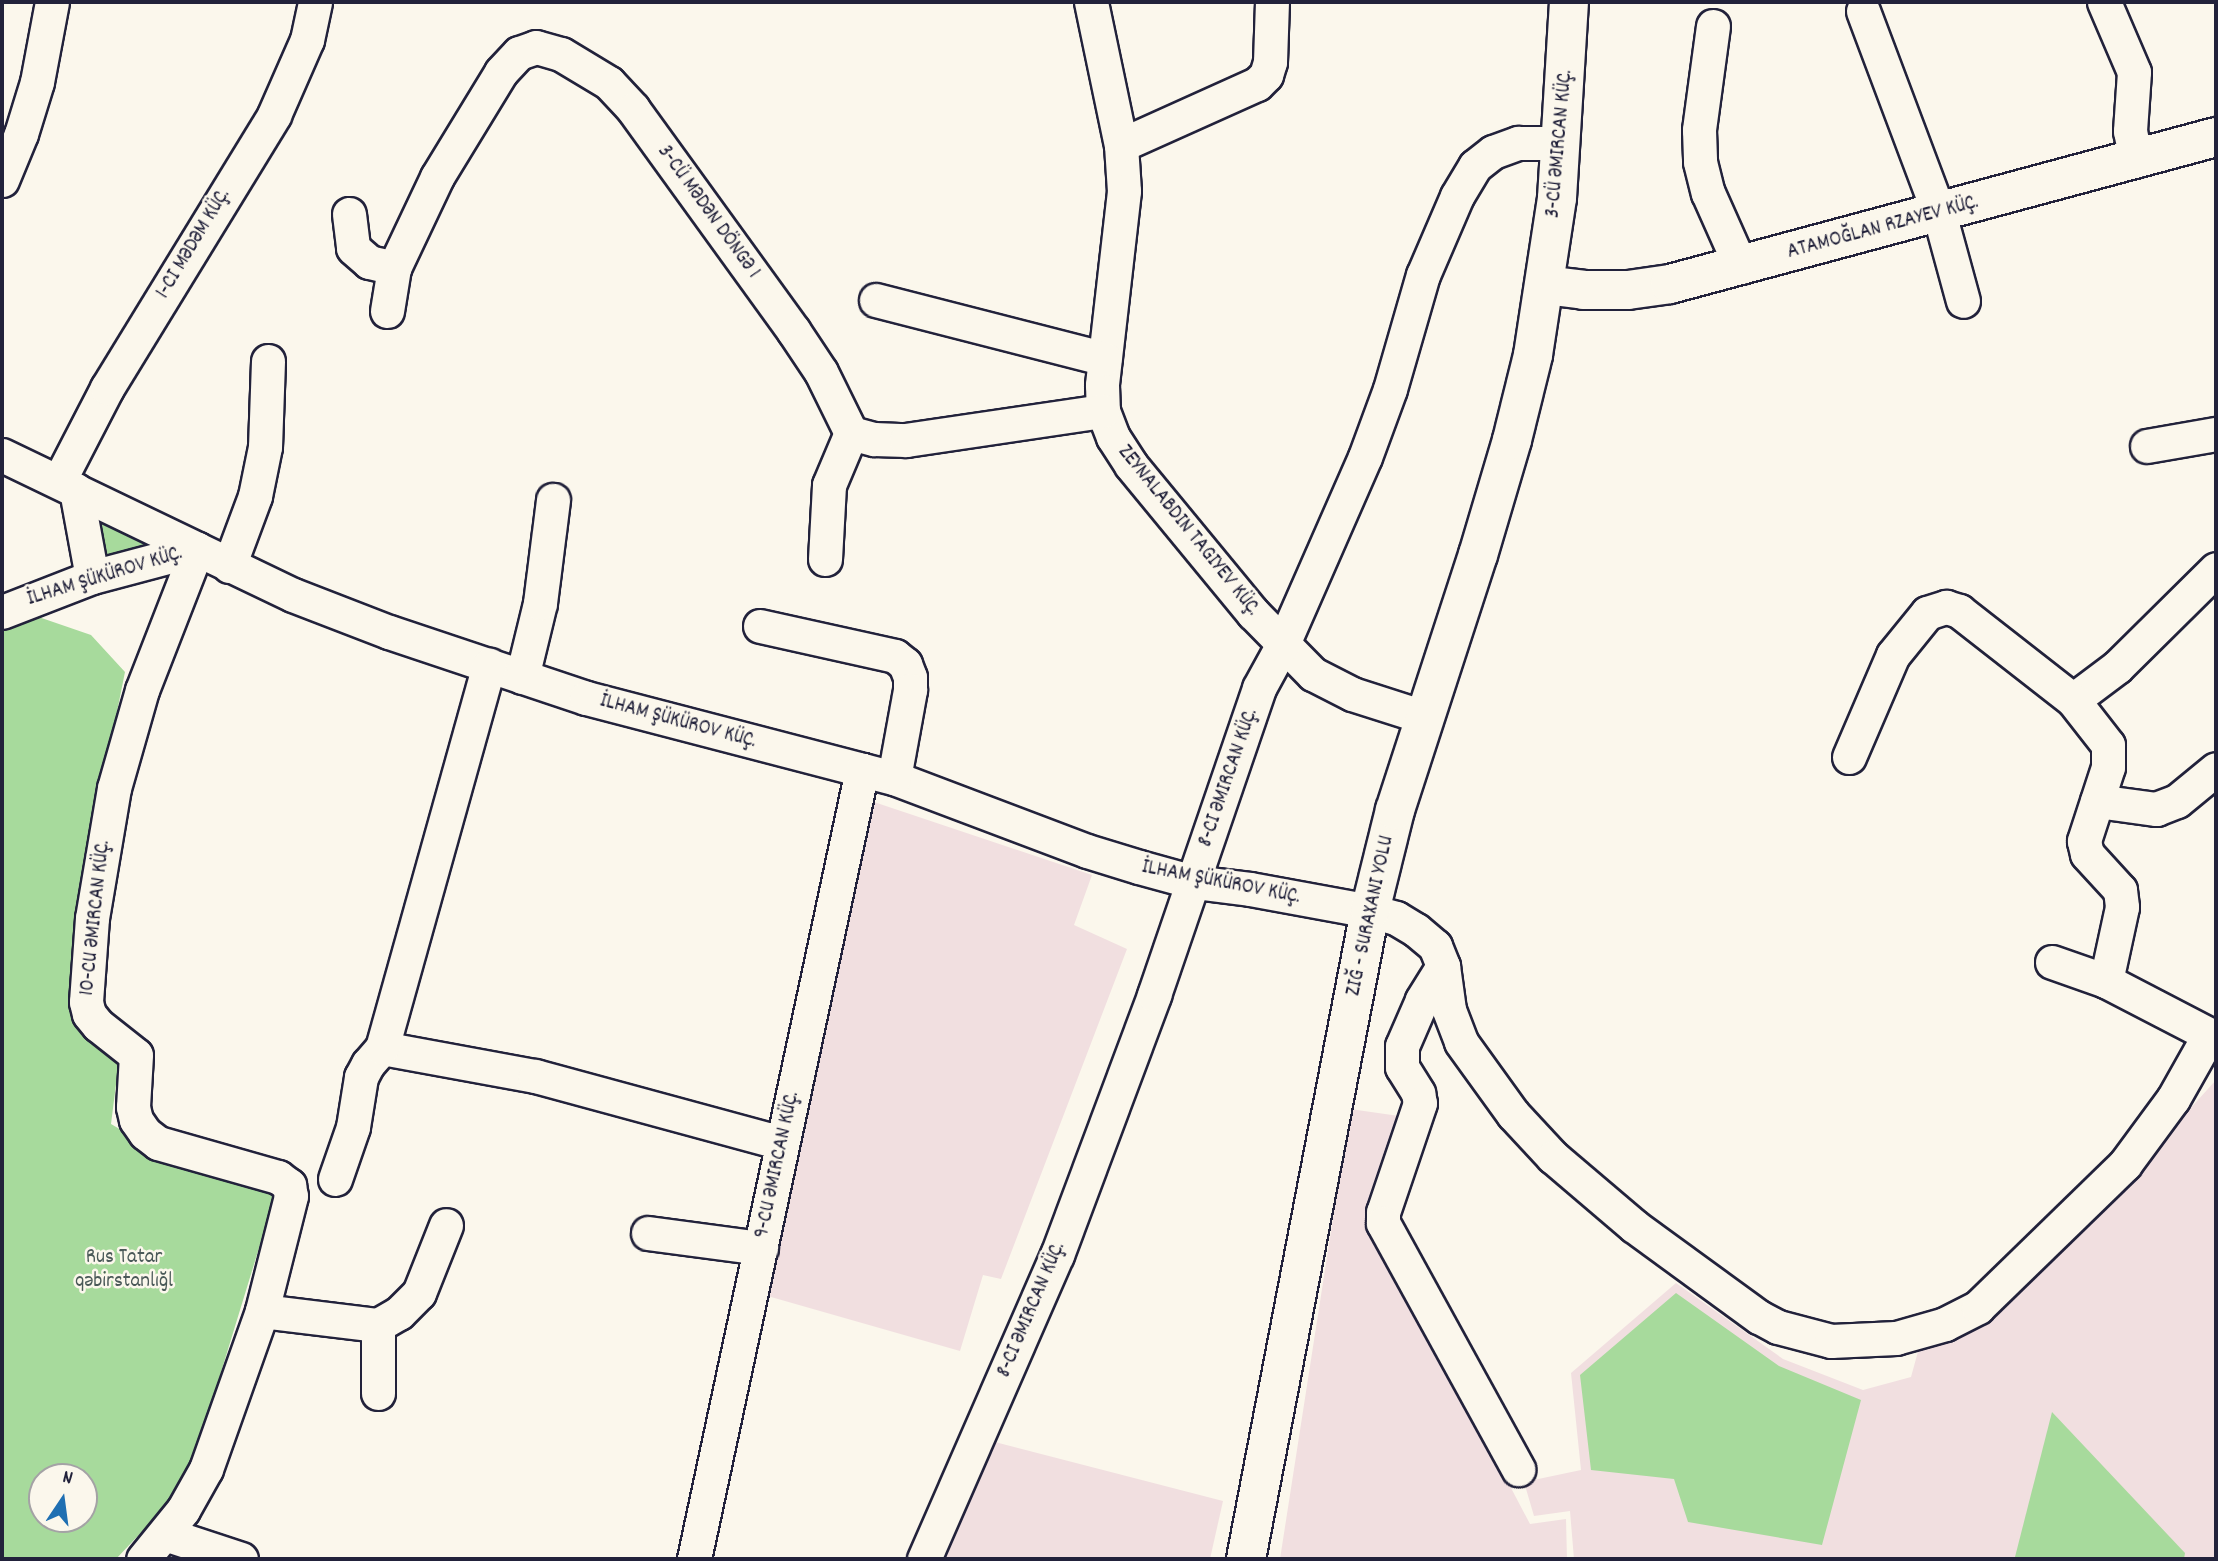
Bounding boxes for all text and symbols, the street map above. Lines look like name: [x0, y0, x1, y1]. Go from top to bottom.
street label: 3-CÜ ƏMIRCAN KÜÇ.: [1541, 69, 1579, 219]
street label: 3-CÜ MƏDƏN DÖNGƏ 1: [651, 140, 765, 284]
street label: 1-CI MƏDƏM KÜÇ.: [151, 184, 237, 304]
street label: ATAMOĞLAN RZAYEV KÜÇ.: [1785, 190, 1981, 266]
street label: ZEYNALABDIN TAGIYEV KÜÇ.: [1111, 441, 1265, 621]
street label: İLHAM ŞÜKÜROV KÜÇ.: [24, 541, 186, 613]
street label: İLHAM ŞÜKÜROV KÜÇ.: [597, 689, 759, 755]
street label: 8-CI ƏMIRCAN KÜÇ.: [1194, 705, 1264, 851]
street label: ZIĞ - SURAXANI YOLU: [1342, 834, 1400, 998]
street label: 10-CU ƏMIRCAN KÜÇ.: [75, 839, 117, 997]
street label: İLHAM ŞÜKÜROV KÜÇ.: [1140, 855, 1302, 911]
street label: 9-CU ƏMIRCAN KÜÇ.: [750, 1089, 806, 1241]
street label: 8-CI ƏMIRCAN KÜÇ.: [992, 1238, 1072, 1382]
park label: Rus Tatar qəbirstanlığl: [75, 1245, 173, 1295]
north arrow: [28, 1463, 98, 1533]
text: N: [60, 1465, 75, 1493]

